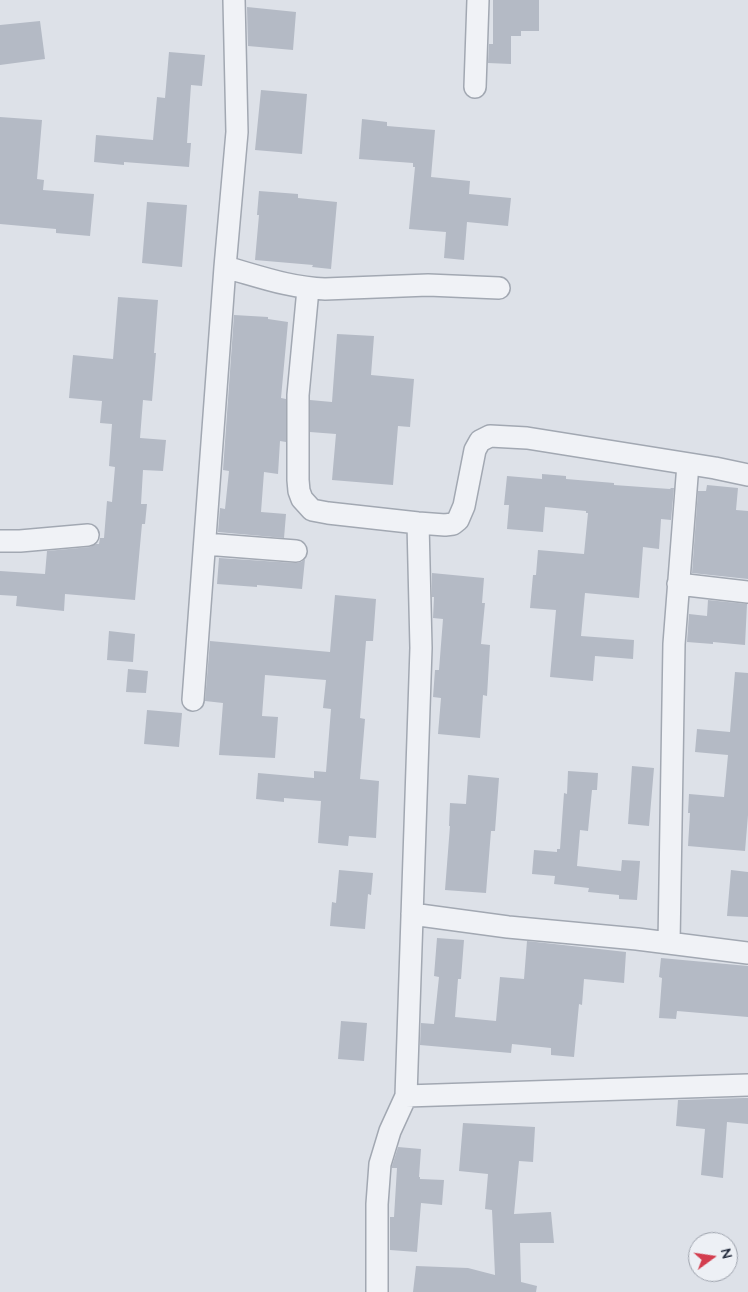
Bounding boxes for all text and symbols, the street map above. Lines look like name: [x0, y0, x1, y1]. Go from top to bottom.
north arrow: [688, 1232, 738, 1282]
text: N: [717, 1246, 737, 1261]

